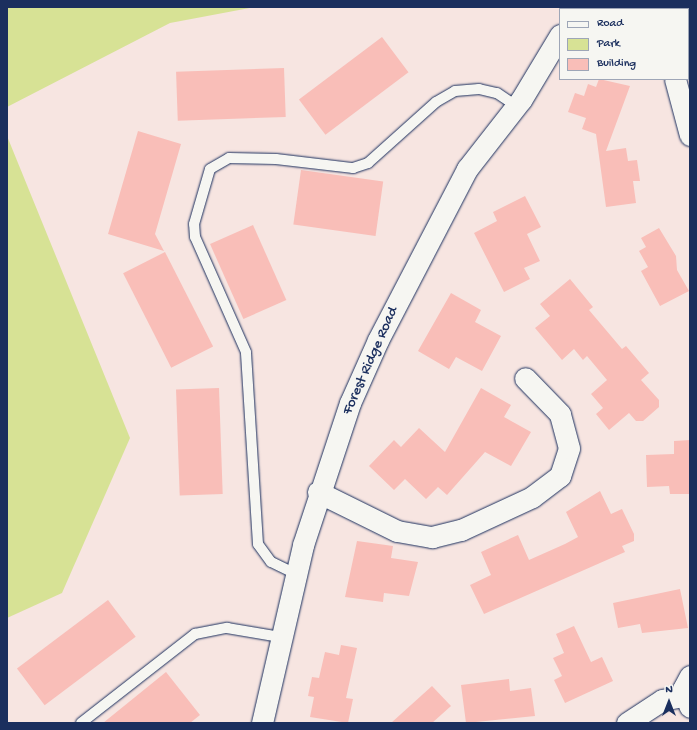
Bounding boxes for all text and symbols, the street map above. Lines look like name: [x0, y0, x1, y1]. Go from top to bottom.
legend: [559, 8, 689, 80]
text: Road: [597, 17, 623, 31]
text: Park: [597, 37, 620, 51]
text: Building: [597, 57, 636, 71]
street label: Forest Ridge Road: [339, 304, 403, 418]
north arrow: [649, 682, 689, 722]
text: N: [665, 684, 673, 696]

